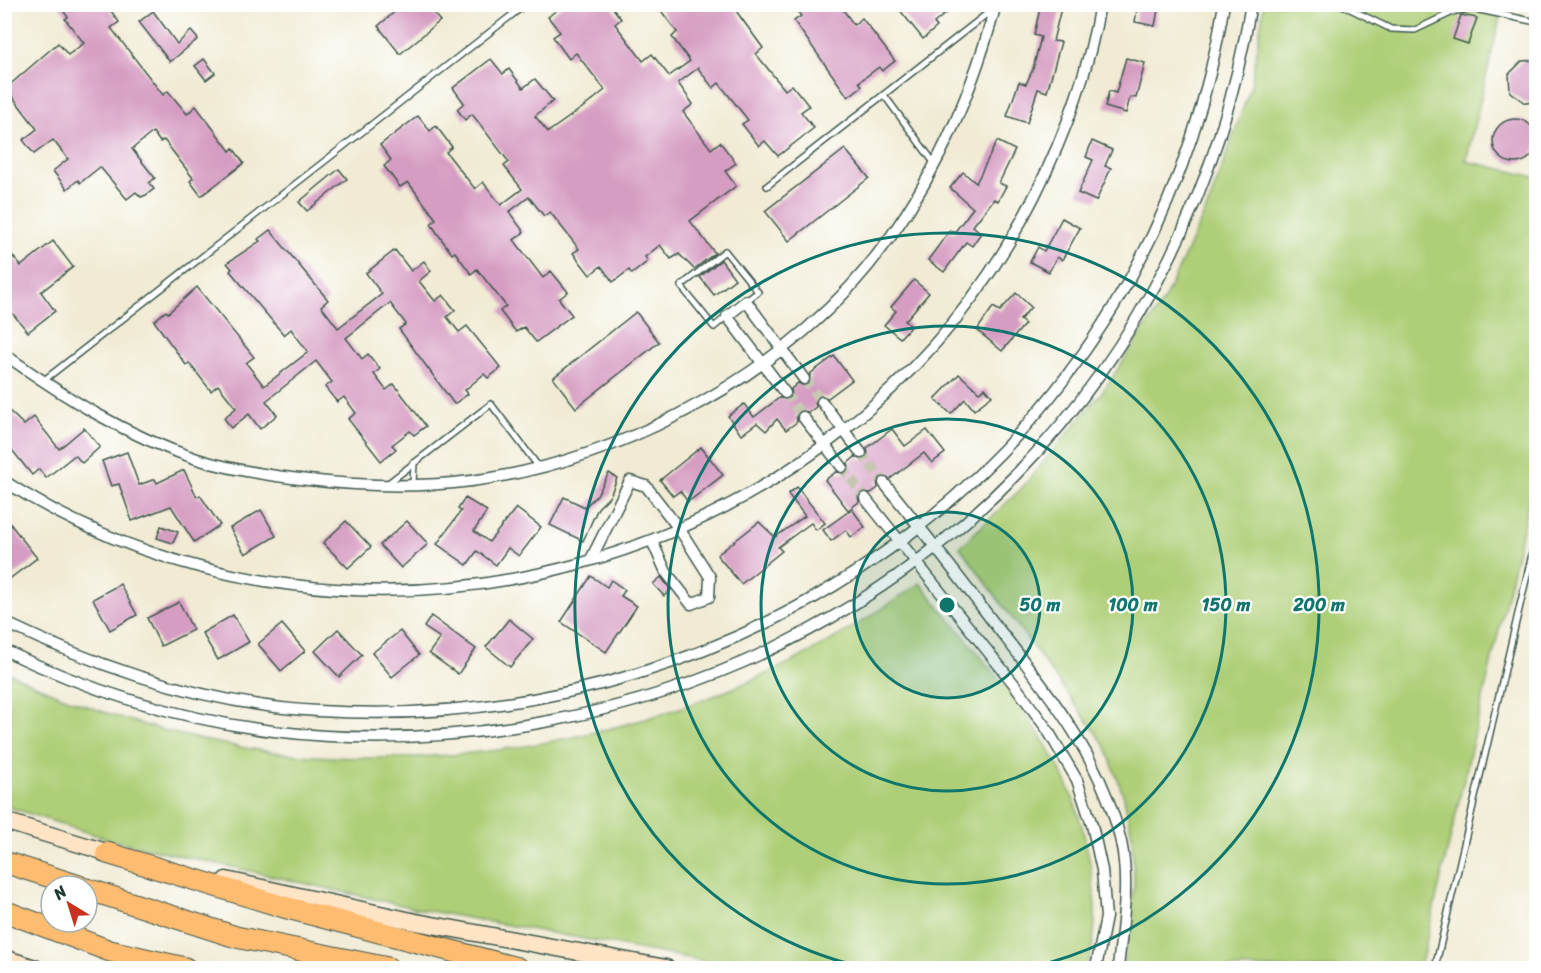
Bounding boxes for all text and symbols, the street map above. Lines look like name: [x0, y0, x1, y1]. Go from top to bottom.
text: 50 m: [1020, 589, 1061, 621]
text: 100 m: [1109, 589, 1158, 621]
text: 150 m: [1202, 589, 1250, 621]
text: 200 m: [1292, 589, 1345, 621]
centre of rings: [937, 595, 957, 615]
north arrow: [39, 874, 99, 934]
text: N: [46, 877, 74, 908]

